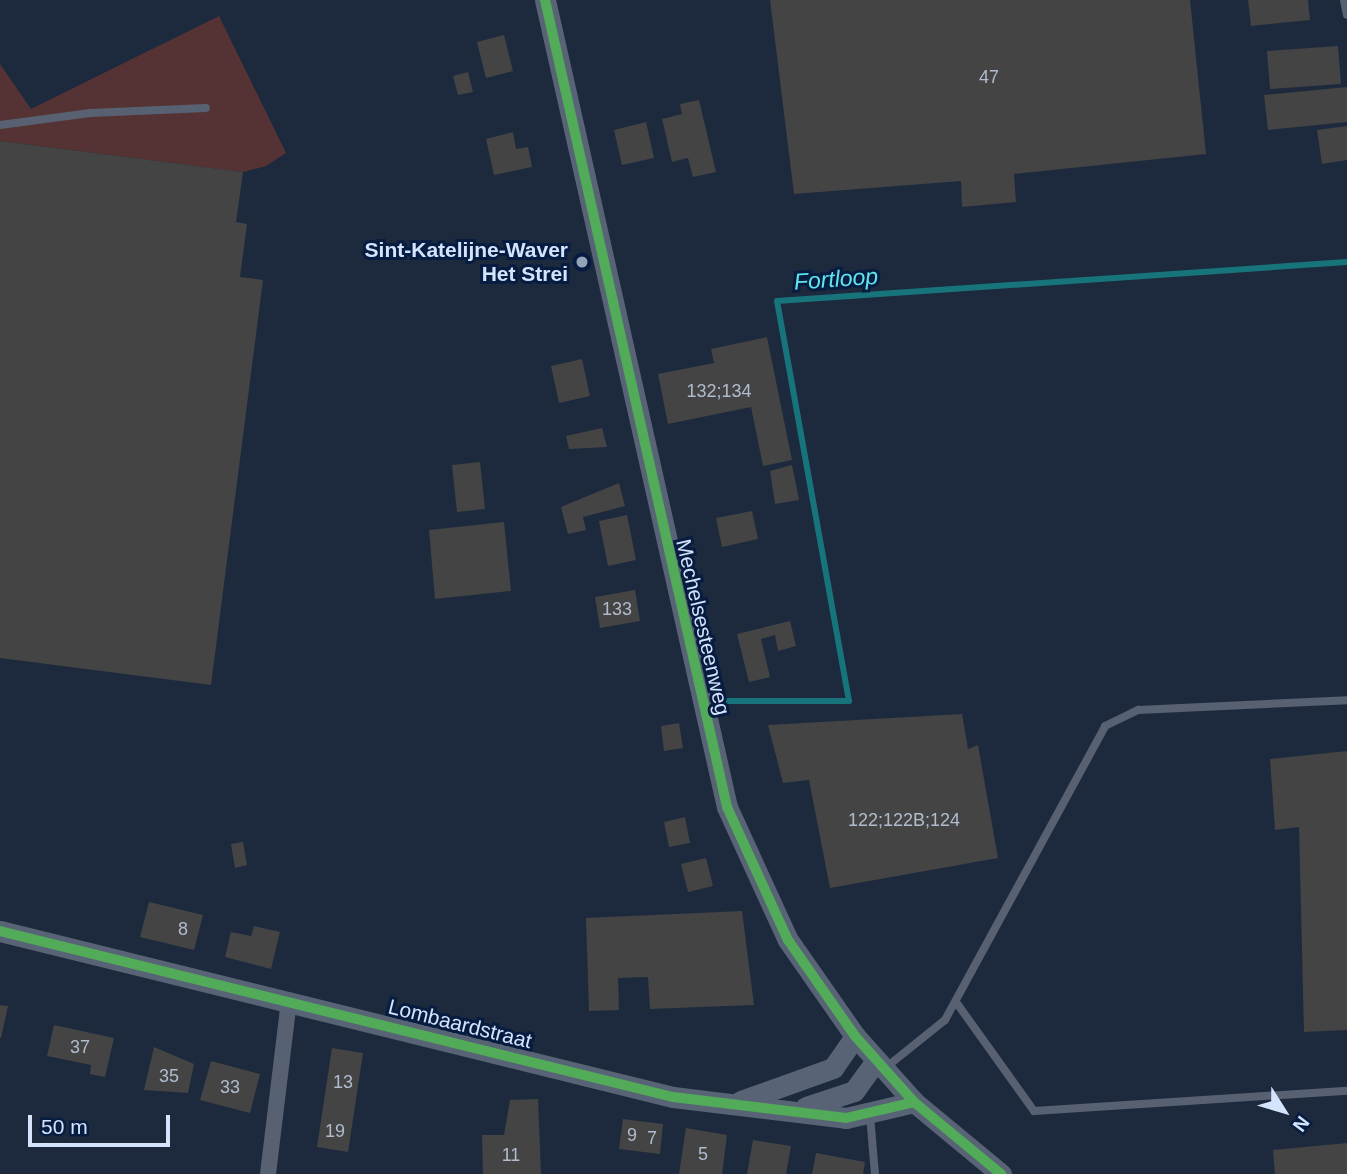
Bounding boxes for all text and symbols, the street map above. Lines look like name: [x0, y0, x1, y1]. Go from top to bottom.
house number: 47: [979, 66, 999, 88]
place label: Sint-Katelijne-Waver Het Strei: [365, 237, 568, 287]
marker: Sint-Katelijne-Waver Het Strei: [574, 254, 590, 270]
water label: Fortloop: [793, 262, 879, 296]
house number: 132;134: [686, 380, 752, 402]
street label: Mechelsesteenweg: [671, 537, 735, 717]
house number: 133: [602, 598, 632, 620]
house number: 122;122B;124: [848, 809, 960, 831]
house number: 8: [178, 918, 188, 940]
street label: Lombaardstraat: [386, 994, 534, 1054]
house number: 37: [70, 1036, 90, 1058]
house number: 35: [159, 1065, 179, 1087]
house number: 13: [333, 1071, 353, 1093]
house number: 33: [220, 1076, 240, 1098]
north arrow: [1249, 1076, 1319, 1146]
scale bar: [32, 1100, 173, 1144]
text: N: [1289, 1112, 1314, 1136]
text: 50 m: [41, 1115, 88, 1138]
house number: 19: [325, 1120, 345, 1142]
house number: 9: [627, 1124, 637, 1146]
house number: 7: [647, 1127, 657, 1149]
house number: 5: [698, 1143, 708, 1165]
house number: 11: [502, 1144, 520, 1166]

